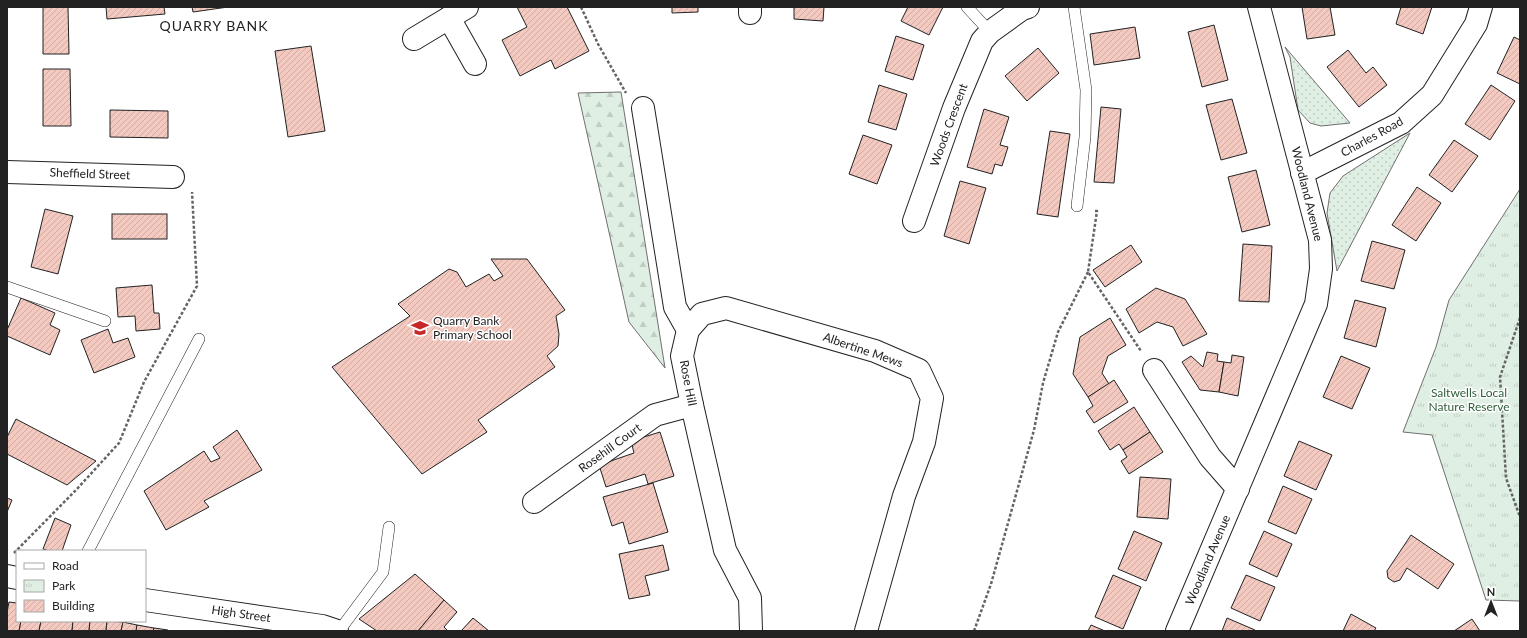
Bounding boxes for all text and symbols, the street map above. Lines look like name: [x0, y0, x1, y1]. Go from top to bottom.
district label: QUARRY BANK: [159, 17, 269, 34]
street label: Woods Crescent: [927, 81, 971, 168]
street label: Charles Road: [1338, 113, 1406, 160]
street label: Woodland Avenue: [1289, 145, 1326, 243]
street label: Sheffield Street: [49, 165, 131, 182]
place label: Quarry Bank Primary School: [433, 313, 512, 342]
school or university icon: Quarry Bank Primary School: [410, 318, 430, 338]
street label: Albertine Mews: [821, 329, 905, 370]
street label: Rose Hill: [677, 359, 700, 407]
park label: Saltwells Local Nature Reserve: [1428, 385, 1510, 414]
street label: Rosehill Court: [575, 419, 645, 475]
street label: Woodland Avenue: [1182, 512, 1233, 607]
legend: [16, 550, 146, 622]
text: Road: [52, 558, 79, 573]
text: Park: [52, 578, 76, 593]
north arrow: [1471, 582, 1511, 622]
text: N: [1487, 585, 1495, 598]
text: Building: [52, 598, 95, 613]
street label: High Street: [211, 602, 272, 625]

